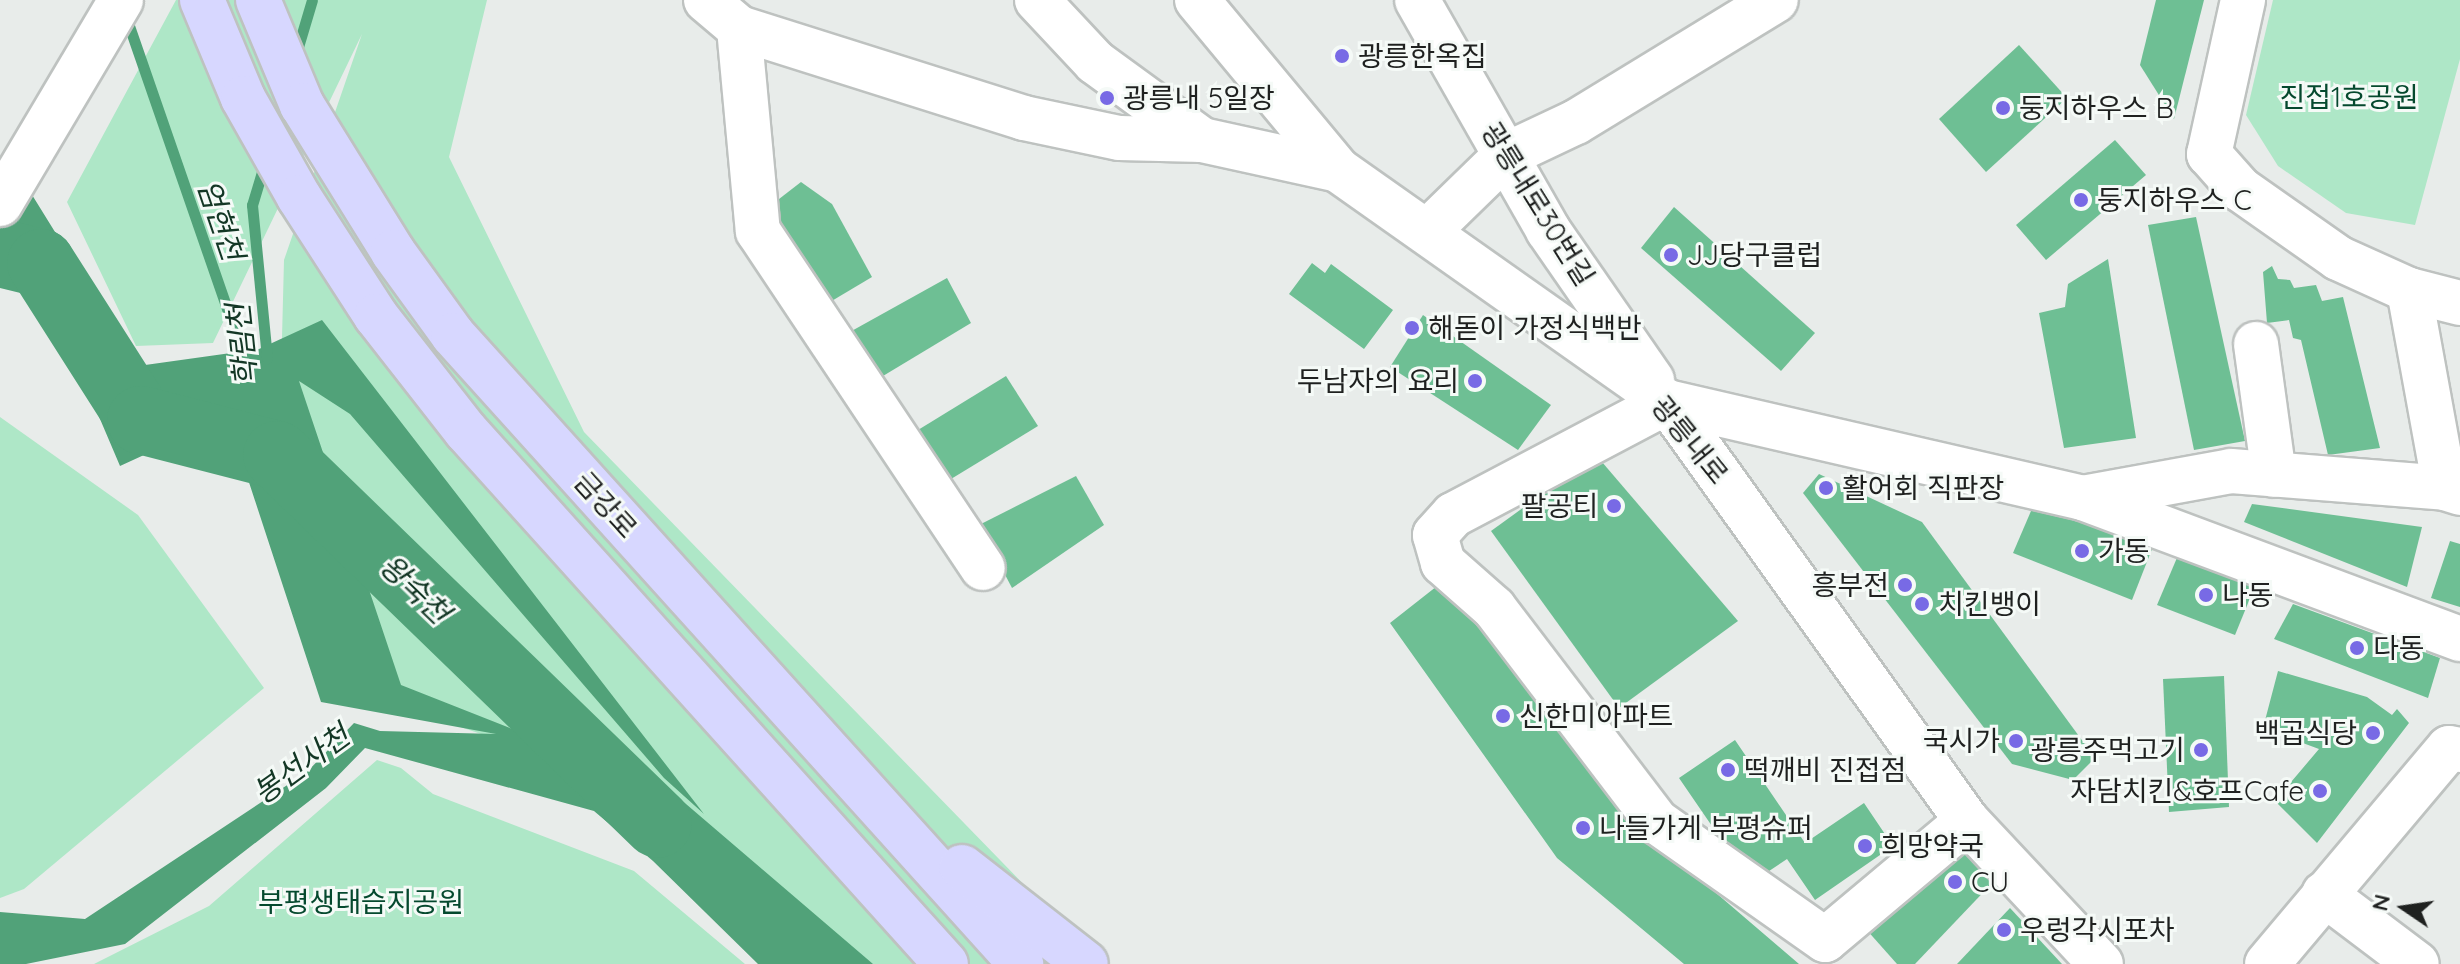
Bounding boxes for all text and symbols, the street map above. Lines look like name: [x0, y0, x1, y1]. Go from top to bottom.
place label: 광릉한옥집: [1358, 39, 1487, 73]
marker: 광릉한옥집: [1333, 47, 1351, 65]
park label: 진접1호공원: [2279, 80, 2419, 114]
place label: 광릉내 5일장: [1123, 81, 1275, 115]
marker: 광릉내 5일장: [1098, 89, 1116, 107]
place label: 둥지하우스 B: [2019, 91, 2174, 125]
marker: 둥지하우스 B: [1994, 99, 2012, 117]
street label: 광릉내로30번길: [1474, 116, 1602, 292]
water label: 엄현천: [191, 175, 251, 265]
place label: 둥지하우스 C: [2097, 183, 2252, 217]
marker: 둥지하우스 C: [2072, 191, 2090, 209]
place label: JJ당구클럽: [1687, 238, 1822, 272]
marker: JJ당구클럽: [1662, 246, 1680, 264]
water label: 학림천: [220, 302, 264, 388]
place label: 해돋이 가정식백반: [1428, 311, 1642, 345]
marker: 해돋이 가정식백반: [1403, 319, 1421, 337]
place label: 두남자의 요리: [1297, 364, 1459, 398]
marker: 두남자의 요리: [1466, 372, 1484, 390]
street label: 광릉내로: [1645, 389, 1735, 491]
street label: 금강로: [568, 465, 644, 545]
place label: 활어회 직판장: [1842, 471, 2004, 505]
marker: 활어회 직판장: [1817, 479, 1835, 497]
place label: 팔공티: [1521, 489, 1598, 523]
marker: 팔공티: [1605, 497, 1623, 515]
place label: 가동: [2098, 534, 2150, 568]
marker: 가동: [2073, 542, 2091, 560]
water label: 왕숙천: [373, 547, 457, 631]
place label: 흥부전: [1812, 568, 1889, 602]
marker: 흥부전: [1896, 576, 1914, 594]
place label: 나동: [2222, 578, 2274, 612]
marker: 나동: [2197, 586, 2215, 604]
place label: 치킨뱅이: [1938, 587, 2041, 621]
marker: 치킨뱅이: [1913, 595, 1931, 613]
place label: 다동: [2373, 631, 2425, 665]
marker: 다동: [2348, 639, 2366, 657]
place label: 신한미아파트: [1519, 699, 1674, 733]
marker: 신한미아파트: [1494, 707, 1512, 725]
place label: 백곱식당: [2254, 716, 2357, 750]
water label: 봉선사천: [246, 717, 356, 811]
place label: 국시가: [1923, 724, 2000, 758]
marker: 백곱식당: [2364, 724, 2382, 742]
marker: 국시가: [2007, 732, 2025, 750]
place label: 광릉주먹고기: [2030, 733, 2185, 767]
marker: 광릉주먹고기: [2192, 741, 2210, 759]
place label: 떡깨비 진접점: [1744, 753, 1906, 787]
marker: 떡깨비 진접점: [1719, 761, 1737, 779]
place label: 자담치킨&호프Cafe: [2070, 774, 2304, 808]
marker: 자담치킨&호프Cafe: [2311, 782, 2329, 800]
place label: 나들가게 부평슈퍼: [1599, 811, 1813, 845]
marker: 나들가게 부평슈퍼: [1574, 819, 1592, 837]
place label: 희망약국: [1881, 829, 1984, 863]
marker: 희망약국: [1856, 837, 1874, 855]
place label: CU: [1971, 865, 2009, 899]
north arrow: [2364, 868, 2444, 948]
marker: CU: [1946, 873, 1964, 891]
park label: 부평생태습지공원: [258, 885, 464, 919]
text: N: [2365, 892, 2396, 914]
place label: 우렁각시포차: [2020, 913, 2175, 947]
marker: 우렁각시포차: [1995, 921, 2013, 939]

